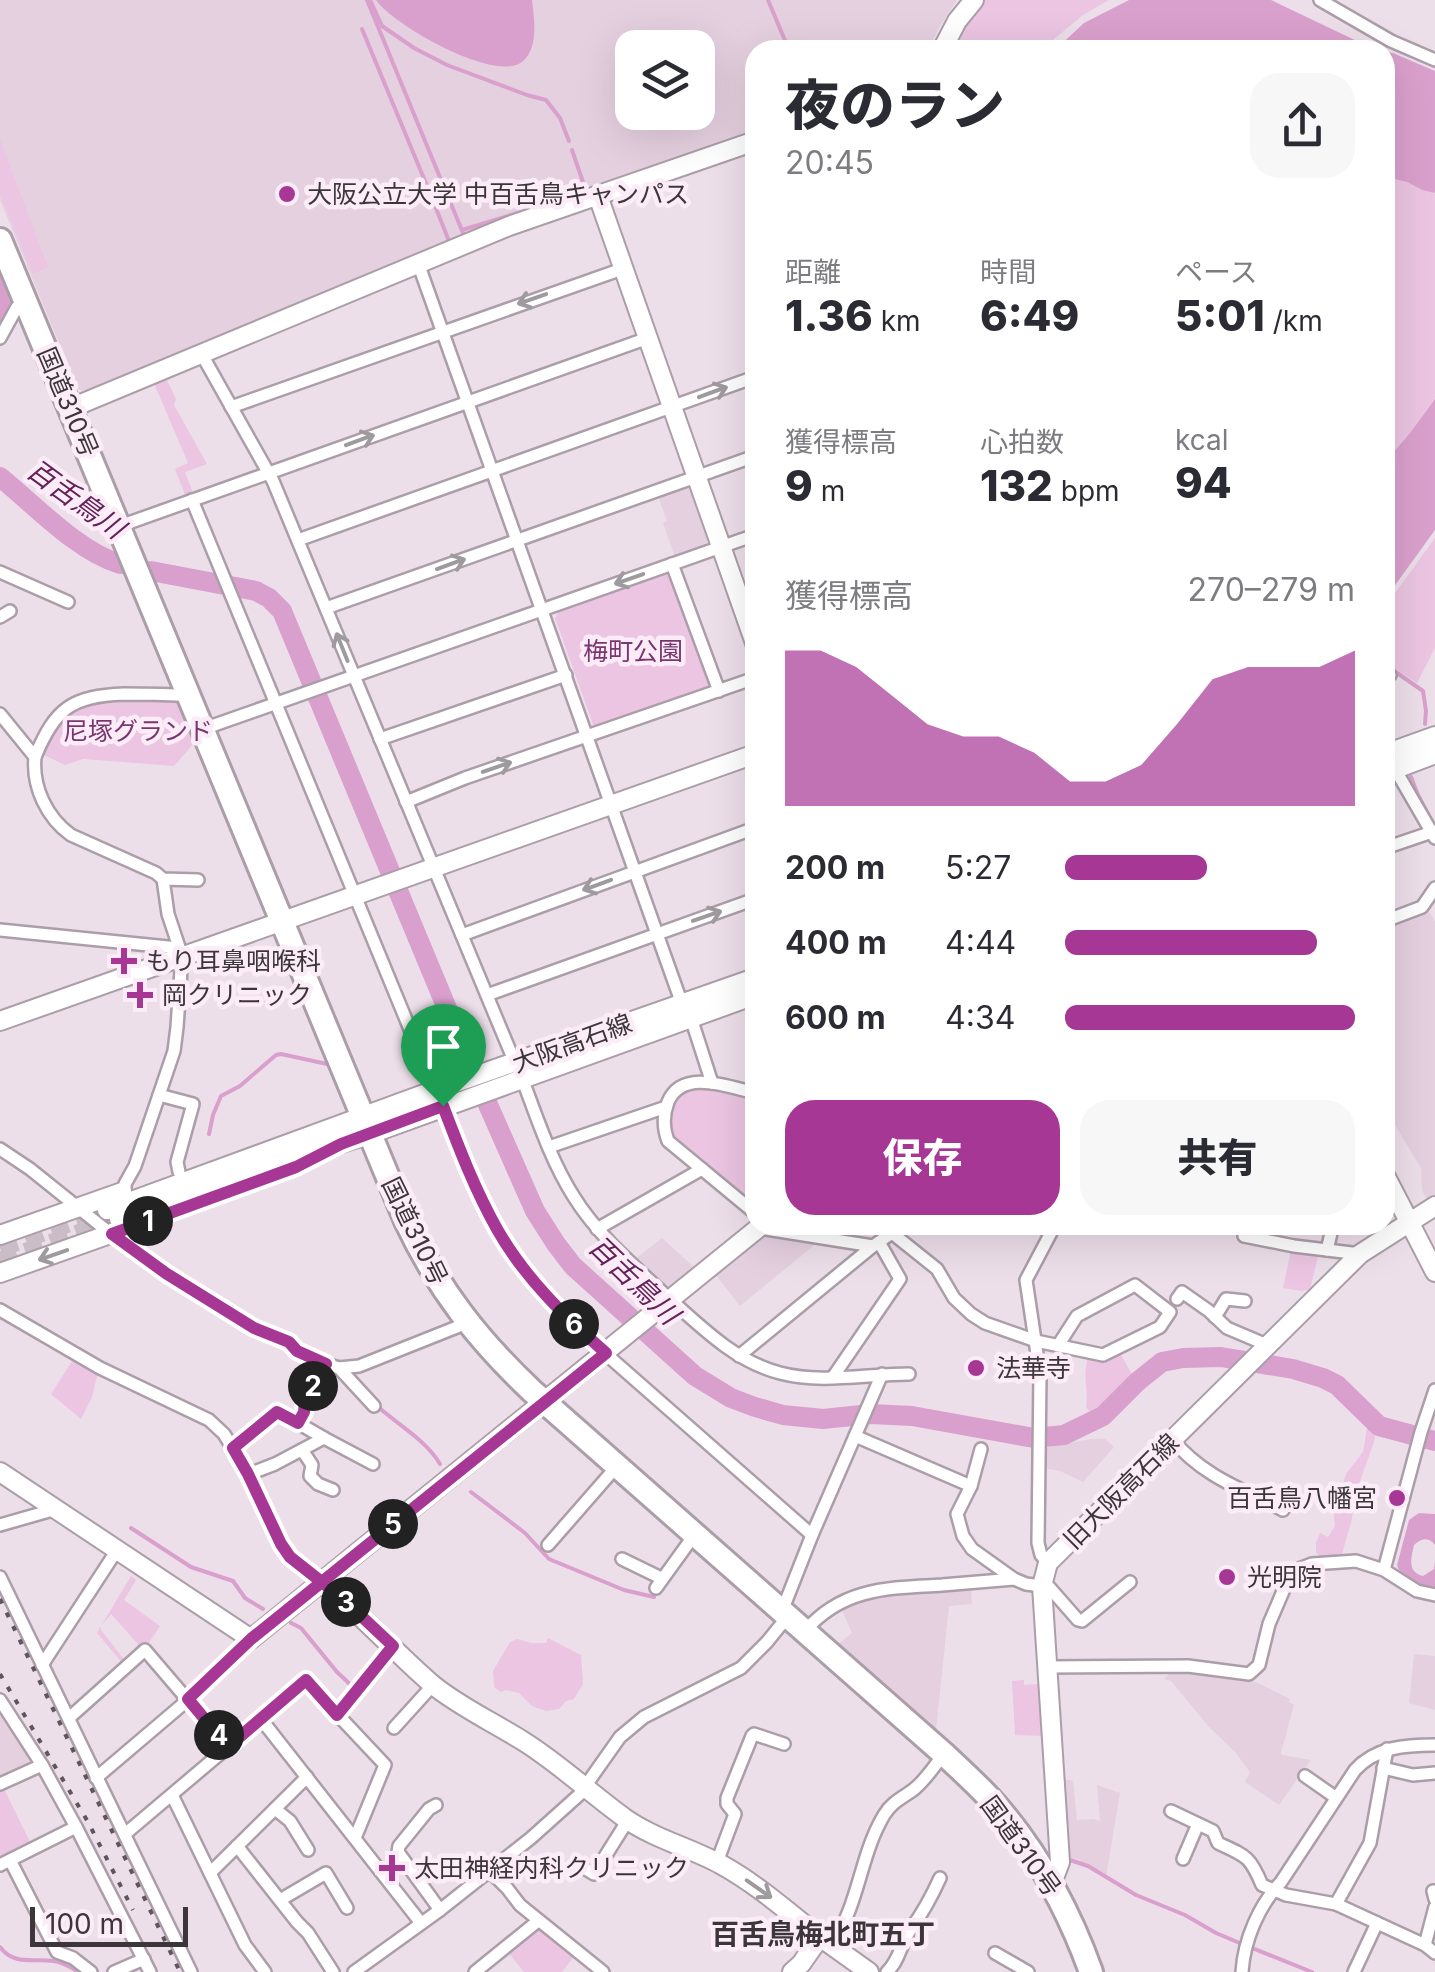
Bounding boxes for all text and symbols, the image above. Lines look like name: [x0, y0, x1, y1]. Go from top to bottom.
map controls: [615, 30, 715, 130]
button: layers: [615, 30, 715, 130]
text: 夜のラン: [785, 72, 1005, 138]
button: share: [1250, 73, 1355, 178]
text: 20:45: [785, 143, 874, 182]
place label: 大阪公立大学 中百舌鳥キャンパス: [307, 179, 689, 209]
marker: 大阪公立大学 中百舌鳥キャンパス: [276, 183, 298, 205]
text: 距離: [785, 255, 841, 289]
text: 時間: [980, 255, 1036, 289]
text: ペース: [1175, 255, 1258, 289]
text: 1.36: [785, 290, 873, 341]
text: 6:49: [980, 290, 1079, 341]
text: 5:01: [1175, 290, 1265, 341]
one-way arrow: [518, 291, 549, 309]
text: km: [873, 304, 921, 338]
text: /km: [1265, 304, 1323, 338]
street label: 国道310号: [31, 343, 105, 461]
one-way arrow: [697, 382, 728, 400]
text: kcal: [1175, 423, 1229, 457]
text: 獲得標高: [785, 425, 897, 459]
text: 心拍数: [980, 425, 1064, 459]
one-way arrow: [343, 430, 374, 448]
water label: 百舌鳥川: [21, 452, 134, 547]
text: 94: [1175, 457, 1232, 508]
text: 9: [785, 460, 813, 511]
text: 132: [980, 460, 1053, 511]
text: m: [813, 474, 845, 508]
text: bpm: [1053, 474, 1120, 508]
one-way arrow: [435, 553, 466, 571]
text: 270–279 m: [1188, 570, 1355, 609]
one-way arrow: [613, 572, 645, 590]
text: 獲得標高: [785, 576, 913, 615]
one-way arrow: [332, 633, 350, 663]
park label: 梅町公園: [583, 636, 683, 666]
park label: 尼塚グランド: [63, 716, 213, 746]
one-way arrow: [481, 757, 513, 775]
text: 200 m: [785, 848, 885, 887]
text: 5:27: [945, 848, 1011, 887]
one-way arrow: [583, 877, 614, 895]
one-way arrow: [690, 906, 721, 924]
text: 400 m: [785, 923, 887, 962]
text: 4:44: [945, 923, 1016, 962]
place label: もり耳鼻咽喉科: [146, 946, 321, 976]
marker: もり耳鼻咽喉科: [111, 948, 137, 974]
place label: 岡クリニック: [162, 980, 312, 1010]
marker: 岡クリニック: [127, 982, 153, 1008]
text: 600 m: [785, 998, 886, 1037]
text: 4:34: [945, 998, 1015, 1037]
pin: [401, 1004, 486, 1107]
street label: 大阪高石線: [508, 1008, 636, 1078]
icon: arrive: [416, 1019, 471, 1074]
button: 保存: [785, 1100, 1060, 1215]
button: 共有: [1080, 1100, 1355, 1215]
street label: 国道310号: [376, 1172, 454, 1290]
pin: 1: [123, 1196, 173, 1246]
text: 1: [142, 1204, 154, 1238]
water label: 百舌鳥川: [582, 1229, 688, 1333]
one-way arrow: [38, 1247, 69, 1265]
pin: 6: [549, 1299, 599, 1349]
text: 6: [565, 1307, 583, 1341]
place label: 法華寺: [996, 1353, 1071, 1383]
marker: 法華寺: [965, 1357, 987, 1379]
pin: 2: [288, 1361, 338, 1411]
text: 2: [304, 1369, 322, 1403]
street label: 旧大阪高石線: [1057, 1427, 1185, 1555]
place label: 百舌鳥八幡宮: [1227, 1483, 1377, 1513]
marker: 百舌鳥八幡宮: [1386, 1487, 1408, 1509]
pin: 5: [368, 1499, 418, 1549]
text: 5: [384, 1507, 402, 1541]
place label: 光明院: [1247, 1562, 1322, 1592]
marker: 光明院: [1216, 1566, 1238, 1588]
pin: 3: [321, 1577, 371, 1627]
text: 3: [337, 1585, 355, 1619]
pin: 4: [194, 1710, 244, 1760]
text: 4: [210, 1718, 228, 1752]
street label: 国道310号: [975, 1790, 1067, 1902]
place label: 太田神経内科クリニック: [414, 1853, 689, 1883]
marker: 太田神経内科クリニック: [379, 1855, 405, 1881]
one-way arrow: [745, 1878, 772, 1899]
scale bar: [30, 1902, 188, 1946]
text: 100 m: [45, 1907, 124, 1941]
district label: 百舌鳥梅北町五丁: [711, 1917, 935, 1951]

